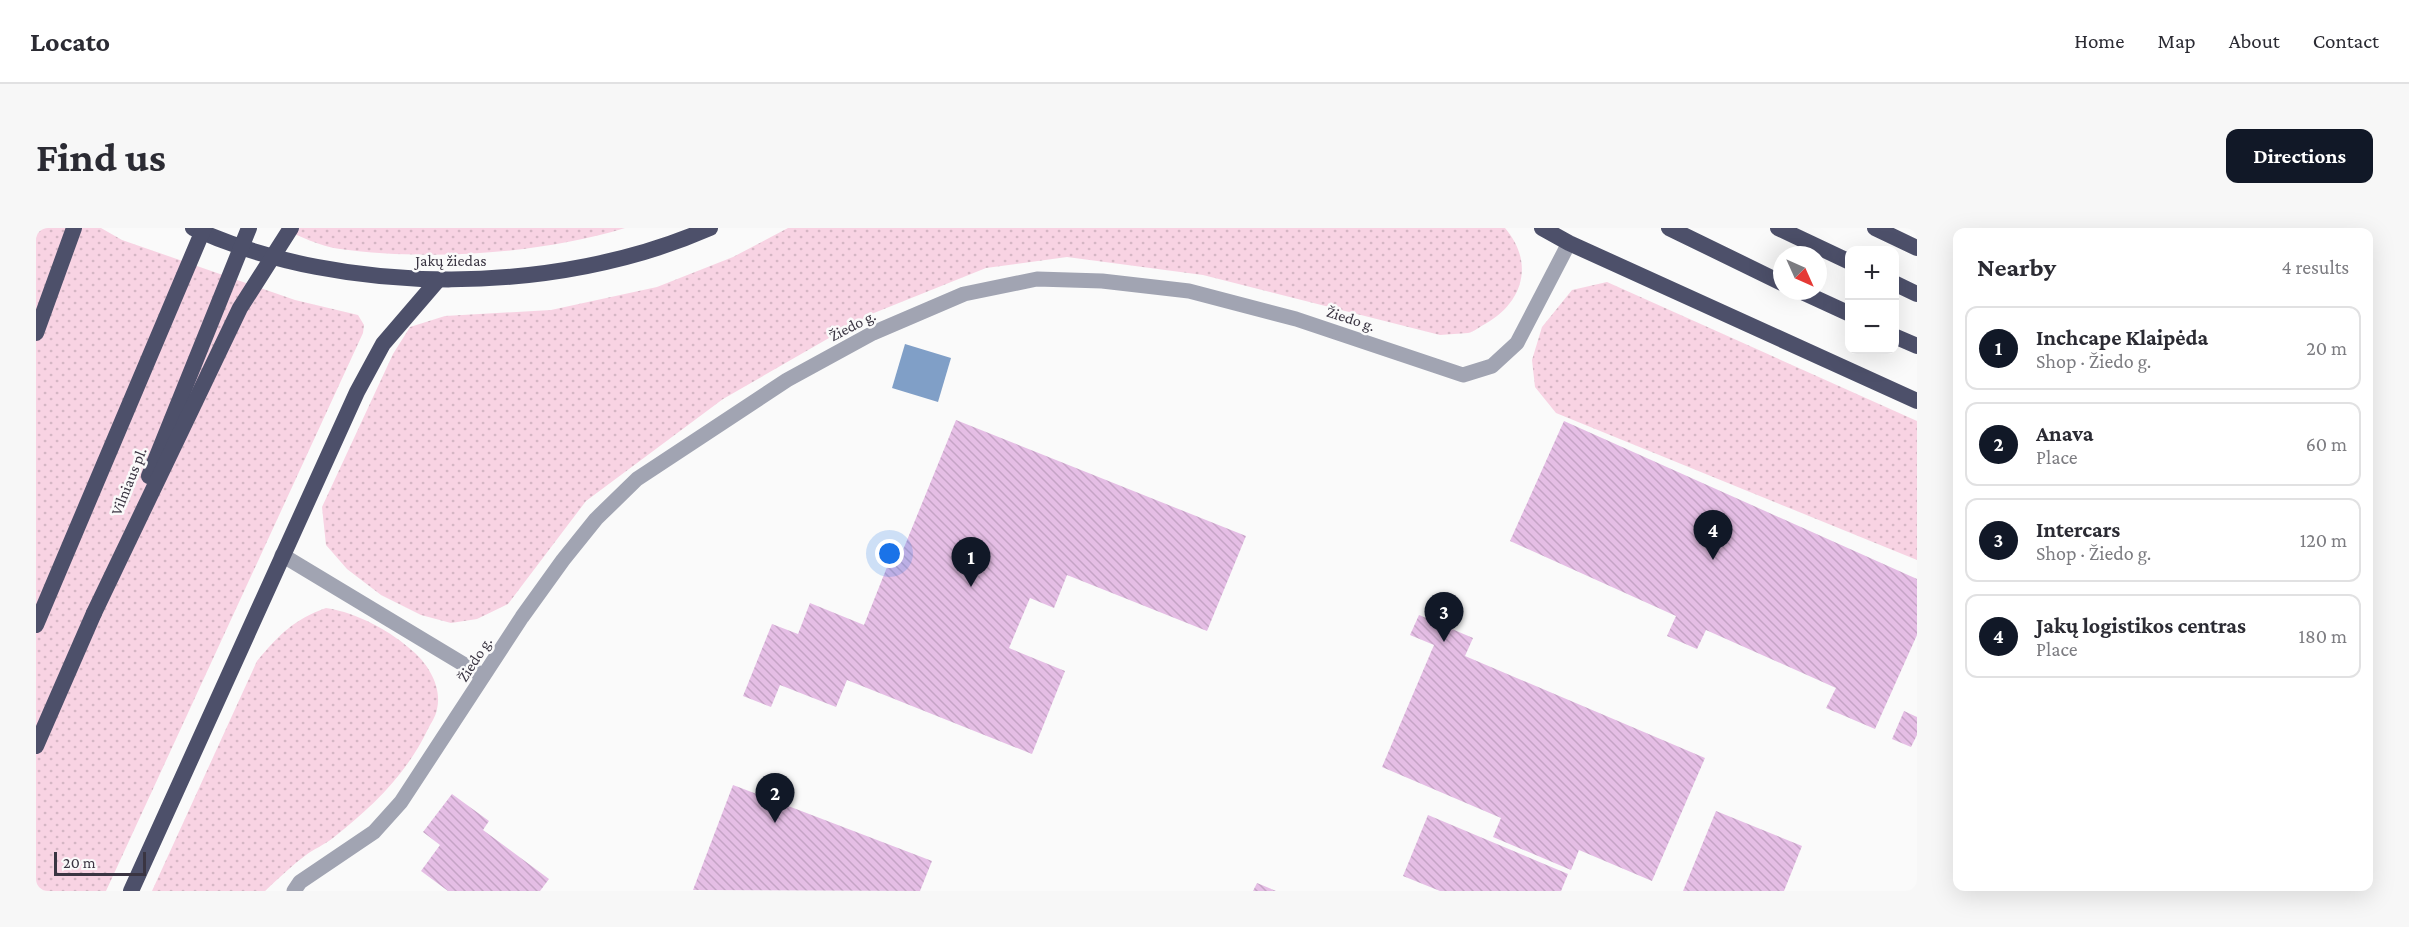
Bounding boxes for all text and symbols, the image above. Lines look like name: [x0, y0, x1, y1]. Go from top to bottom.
text: Locato: [30, 26, 110, 57]
text: Home: [2074, 29, 2124, 53]
text: Map: [2157, 29, 2196, 53]
text: About: [2229, 29, 2280, 53]
text: Contact: [2313, 29, 2379, 53]
button: Directions: [2226, 129, 2373, 183]
text: Find us: [36, 133, 166, 180]
north arrow: [1773, 246, 1827, 300]
map controls: [1845, 246, 1899, 354]
button: +: [1845, 246, 1899, 300]
street label: Jakų žiedas: [413, 252, 487, 270]
text: Nearby: [1977, 253, 2056, 282]
text: 4 results: [2282, 256, 2349, 278]
button: −: [1845, 300, 1899, 354]
street label: Žiedo g.: [1324, 303, 1377, 335]
street label: Žiedo g.: [826, 307, 879, 345]
text: Inchcape Klaipėda: [2036, 325, 2208, 350]
text: 1: [1995, 337, 2002, 359]
text: 20 m: [2306, 337, 2347, 359]
text: Shop · Žiedo g.: [2036, 350, 2151, 372]
text: Anava: [2036, 421, 2094, 446]
text: 2: [1993, 433, 2004, 455]
text: 60 m: [2306, 433, 2347, 455]
street label: Vilniaus pl.: [107, 445, 151, 518]
text: Place: [2036, 446, 2078, 468]
pin: 4: [1694, 510, 1732, 560]
text: Intercars: [2036, 517, 2120, 542]
text: 3: [1994, 529, 2003, 551]
text: 120 m: [2300, 529, 2347, 551]
pin: 1: [952, 538, 990, 587]
your location: [875, 539, 904, 568]
text: Shop · Žiedo g.: [2036, 542, 2151, 564]
pin: 3: [1424, 592, 1464, 642]
text: Jakų logistikos centras: [2036, 613, 2246, 638]
text: 4: [1993, 625, 2004, 647]
text: 180 m: [2298, 625, 2347, 647]
street label: Žiedo g.: [454, 634, 496, 685]
text: Place: [2036, 638, 2078, 660]
pin: 2: [756, 774, 794, 823]
scale bar: [54, 849, 146, 876]
text: 20 m: [63, 854, 96, 871]

